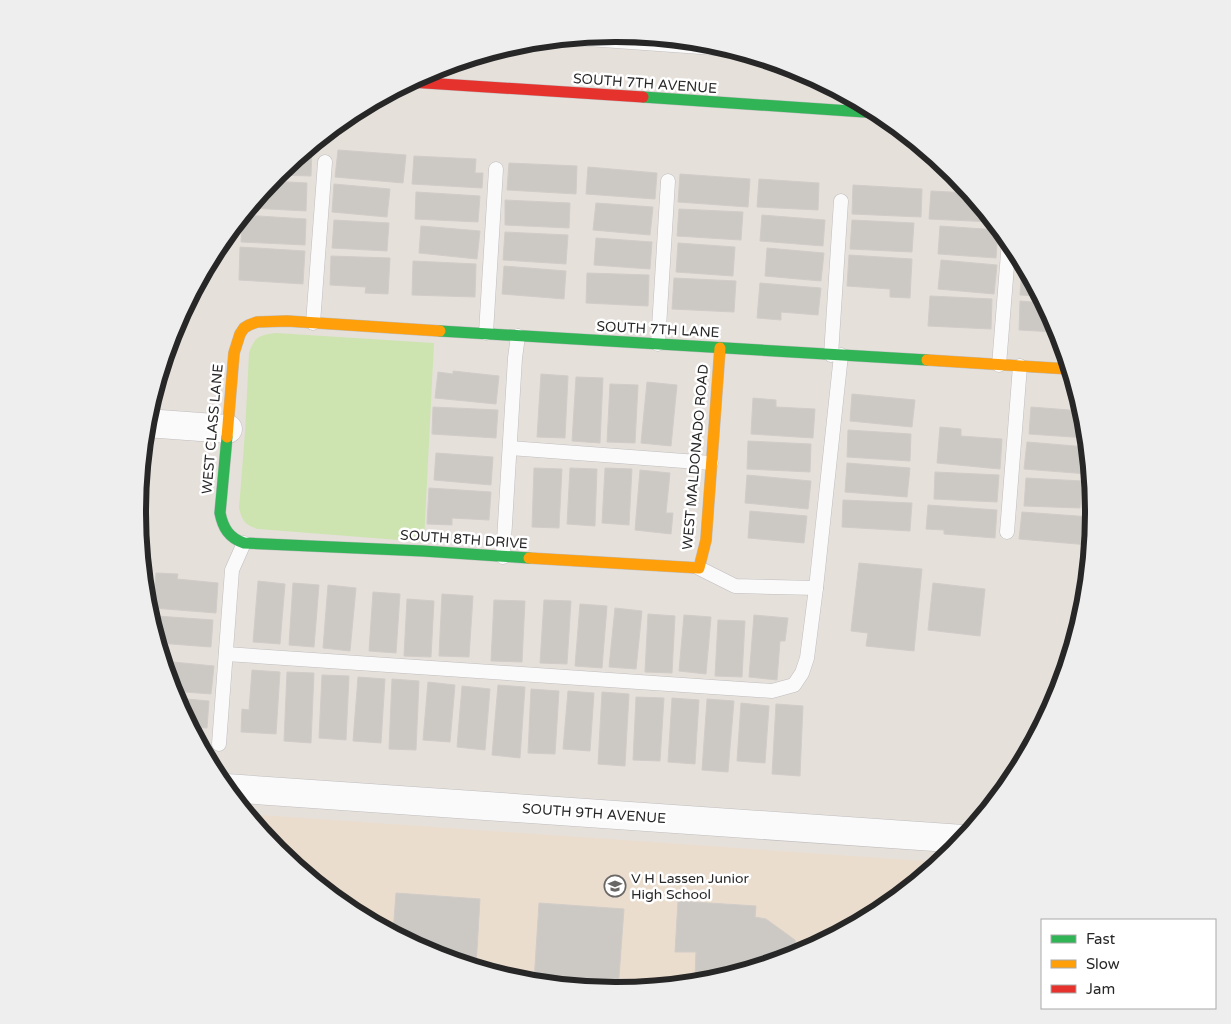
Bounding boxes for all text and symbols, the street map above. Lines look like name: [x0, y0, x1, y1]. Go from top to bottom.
street label: SOUTH 7TH AVENUE: [572, 70, 718, 97]
street label: SOUTH 7TH LANE: [596, 318, 720, 341]
street label: WEST CLASS LANE: [198, 363, 227, 495]
street label: WEST MALDONADO ROAD: [679, 363, 712, 551]
street label: SOUTH 8TH DRIVE: [400, 527, 528, 552]
street label: SOUTH 9TH AVENUE: [521, 800, 667, 827]
place label: V H Lassen Junior High School: [631, 870, 750, 903]
school or university icon: V H Lassen Junior High School: [603, 874, 627, 898]
legend: [1041, 919, 1216, 1009]
text: Fast: [1086, 930, 1116, 948]
text: Slow: [1086, 955, 1120, 973]
text: Jam: [1086, 980, 1115, 998]

